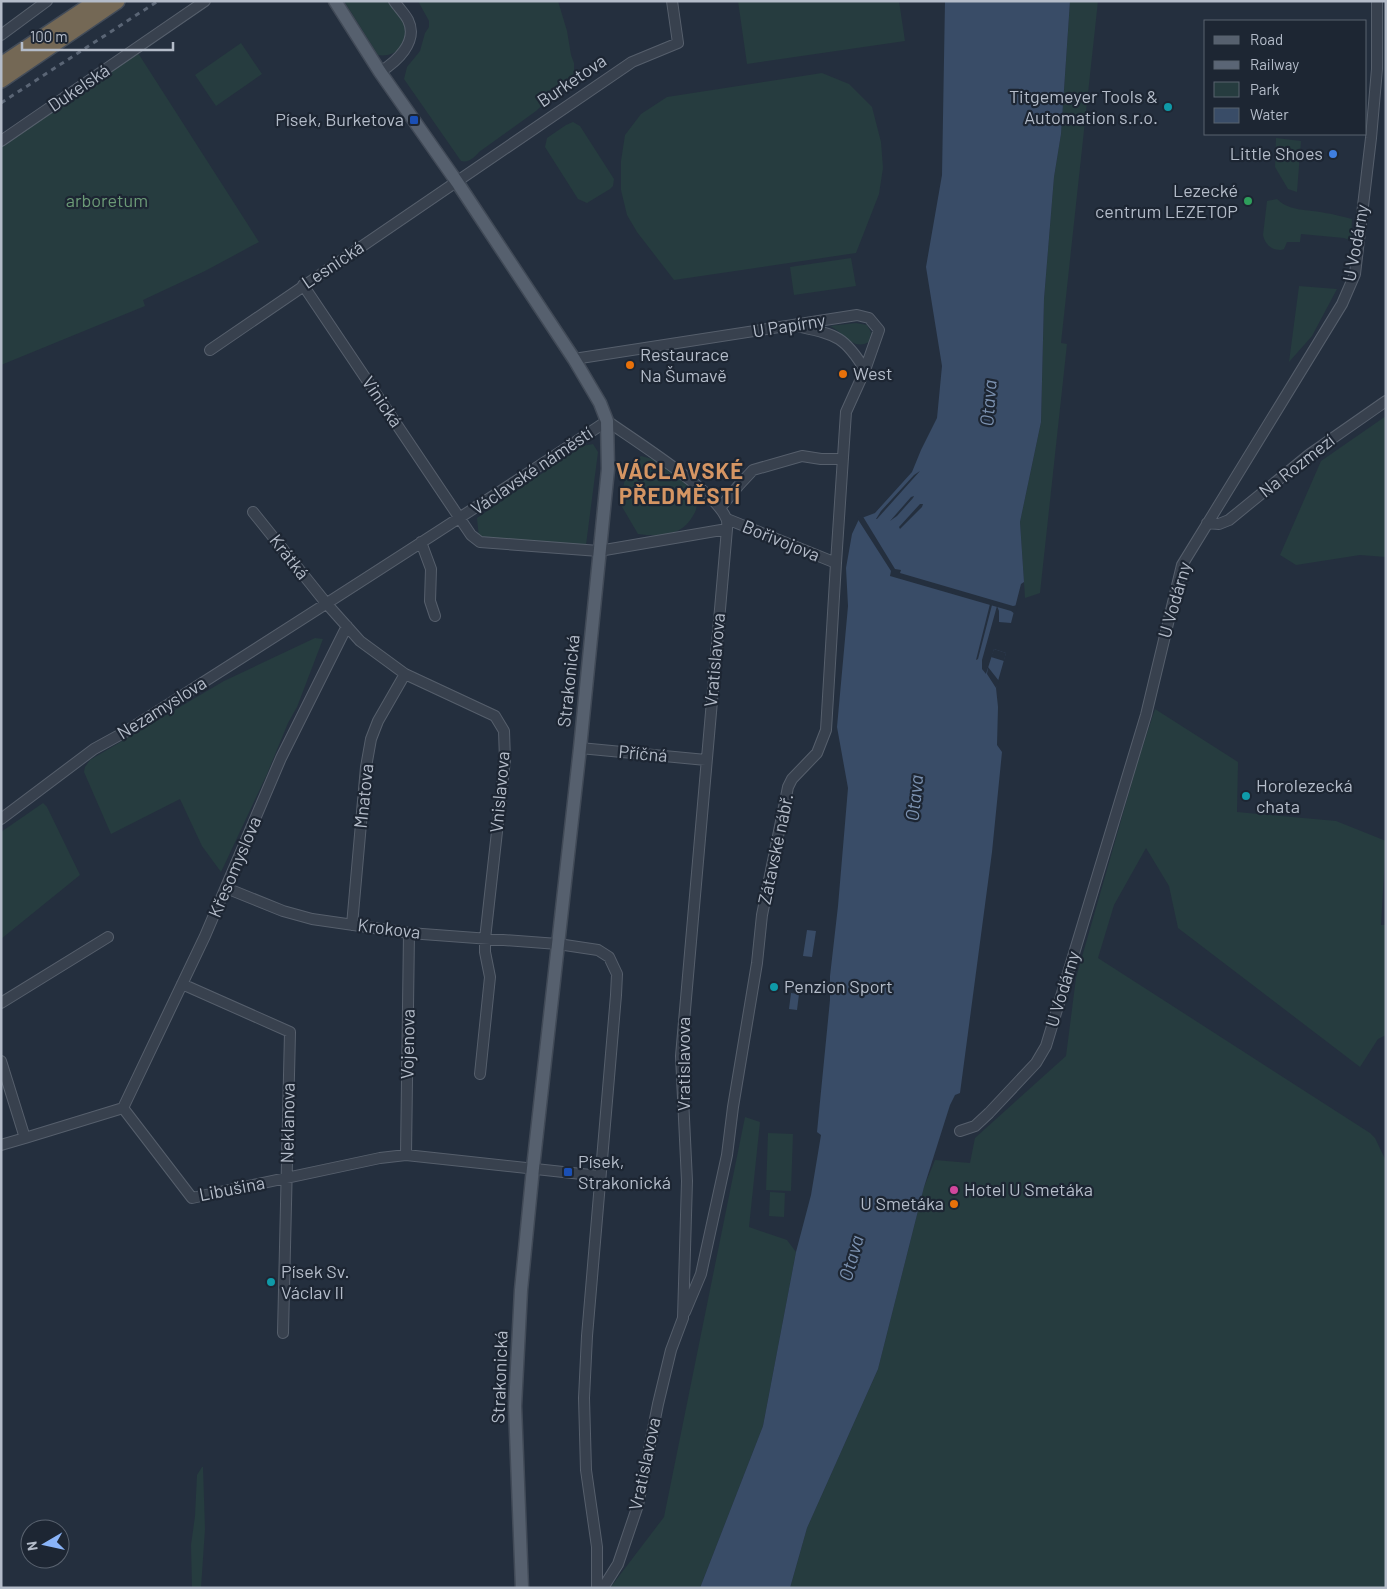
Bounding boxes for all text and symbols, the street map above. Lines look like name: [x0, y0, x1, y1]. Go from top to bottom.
scale bar: [22, 20, 174, 52]
legend: [1204, 20, 1367, 135]
text: 100 m: [30, 27, 68, 45]
text: Road: [1250, 30, 1283, 48]
street label: Burketova: [533, 49, 610, 111]
text: Railway: [1250, 55, 1299, 73]
street label: Dukelská: [43, 59, 113, 116]
text: Park: [1250, 80, 1280, 98]
place label: Titgemeyer Tools & Automation s.r.o.: [1009, 85, 1158, 128]
marker: Titgemeyer Tools & Automation s.r.o.: [1162, 101, 1174, 113]
text: Water: [1250, 105, 1289, 123]
place label: Písek, Burketova: [275, 108, 404, 130]
marker: Písek, Burketova: [408, 114, 420, 126]
place label: Little Shoes: [1230, 142, 1323, 164]
marker: Little Shoes: [1327, 148, 1339, 160]
place label: Lezecké centrum LEZETOP: [1095, 179, 1238, 222]
park label: arboretum: [66, 189, 148, 211]
marker: Lezecké centrum LEZETOP: [1242, 195, 1254, 207]
street label: U Vodárny: [1337, 202, 1373, 283]
street label: Lesnická: [297, 235, 368, 293]
street label: U Papírny: [751, 308, 827, 342]
place label: Restaurace Na Šumavě: [640, 343, 729, 386]
marker: Restaurace Na Šumavě: [624, 359, 636, 371]
place label: West: [853, 362, 893, 384]
marker: West: [837, 368, 849, 380]
street label: Vinická: [358, 372, 408, 431]
water label: Otava: [974, 379, 1001, 427]
street label: Václavské náměstí: [466, 421, 597, 519]
street label: Na Rozmezí: [1254, 429, 1339, 502]
district label: VÁCLAVSKÉ PŘEDMĚSTÍ: [616, 457, 744, 508]
street label: Bořivojova: [739, 515, 823, 566]
street label: Krátká: [265, 529, 314, 583]
street label: U Vodárny: [1153, 559, 1195, 640]
street label: Vratislavova: [699, 612, 729, 708]
street label: Strakonická: [552, 634, 584, 728]
street label: Nezamyslova: [113, 671, 210, 743]
street label: Příčná: [618, 740, 669, 766]
street label: Vnislavova: [484, 750, 514, 834]
street label: Mnatova: [349, 762, 377, 829]
water label: Otava: [900, 774, 927, 822]
place label: Horolezecká chata: [1256, 774, 1353, 817]
marker: Horolezecká chata: [1240, 790, 1252, 802]
street label: Zátavské nábř.: [753, 791, 798, 906]
street label: Křesomyslova: [203, 813, 265, 920]
street label: Krokova: [357, 913, 422, 943]
street label: U Vodárny: [1040, 948, 1084, 1029]
place label: Penzion Sport: [784, 975, 893, 997]
marker: Penzion Sport: [768, 981, 780, 993]
street label: Vojenova: [395, 1009, 419, 1079]
street label: Vratislavova: [672, 1017, 694, 1111]
street label: Neklanova: [275, 1082, 299, 1164]
place label: Písek, Strakonická: [578, 1150, 671, 1193]
marker: Písek, Strakonická: [562, 1166, 574, 1178]
street label: Libušina: [197, 1171, 267, 1205]
place label: Hotel U Smetáka: [964, 1178, 1093, 1200]
marker: Hotel U Smetáka: [948, 1184, 960, 1196]
place label: U Smetáka: [860, 1192, 944, 1214]
marker: U Smetáka: [948, 1198, 960, 1210]
water label: Otava: [833, 1232, 868, 1283]
place label: Písek Sv. Václav II: [281, 1260, 350, 1303]
marker: Písek Sv. Václav II: [265, 1276, 277, 1288]
street label: Strakonická: [486, 1330, 512, 1424]
street label: Vratislavova: [623, 1415, 665, 1512]
north arrow: [20, 1519, 70, 1569]
text: N: [23, 1540, 41, 1552]

